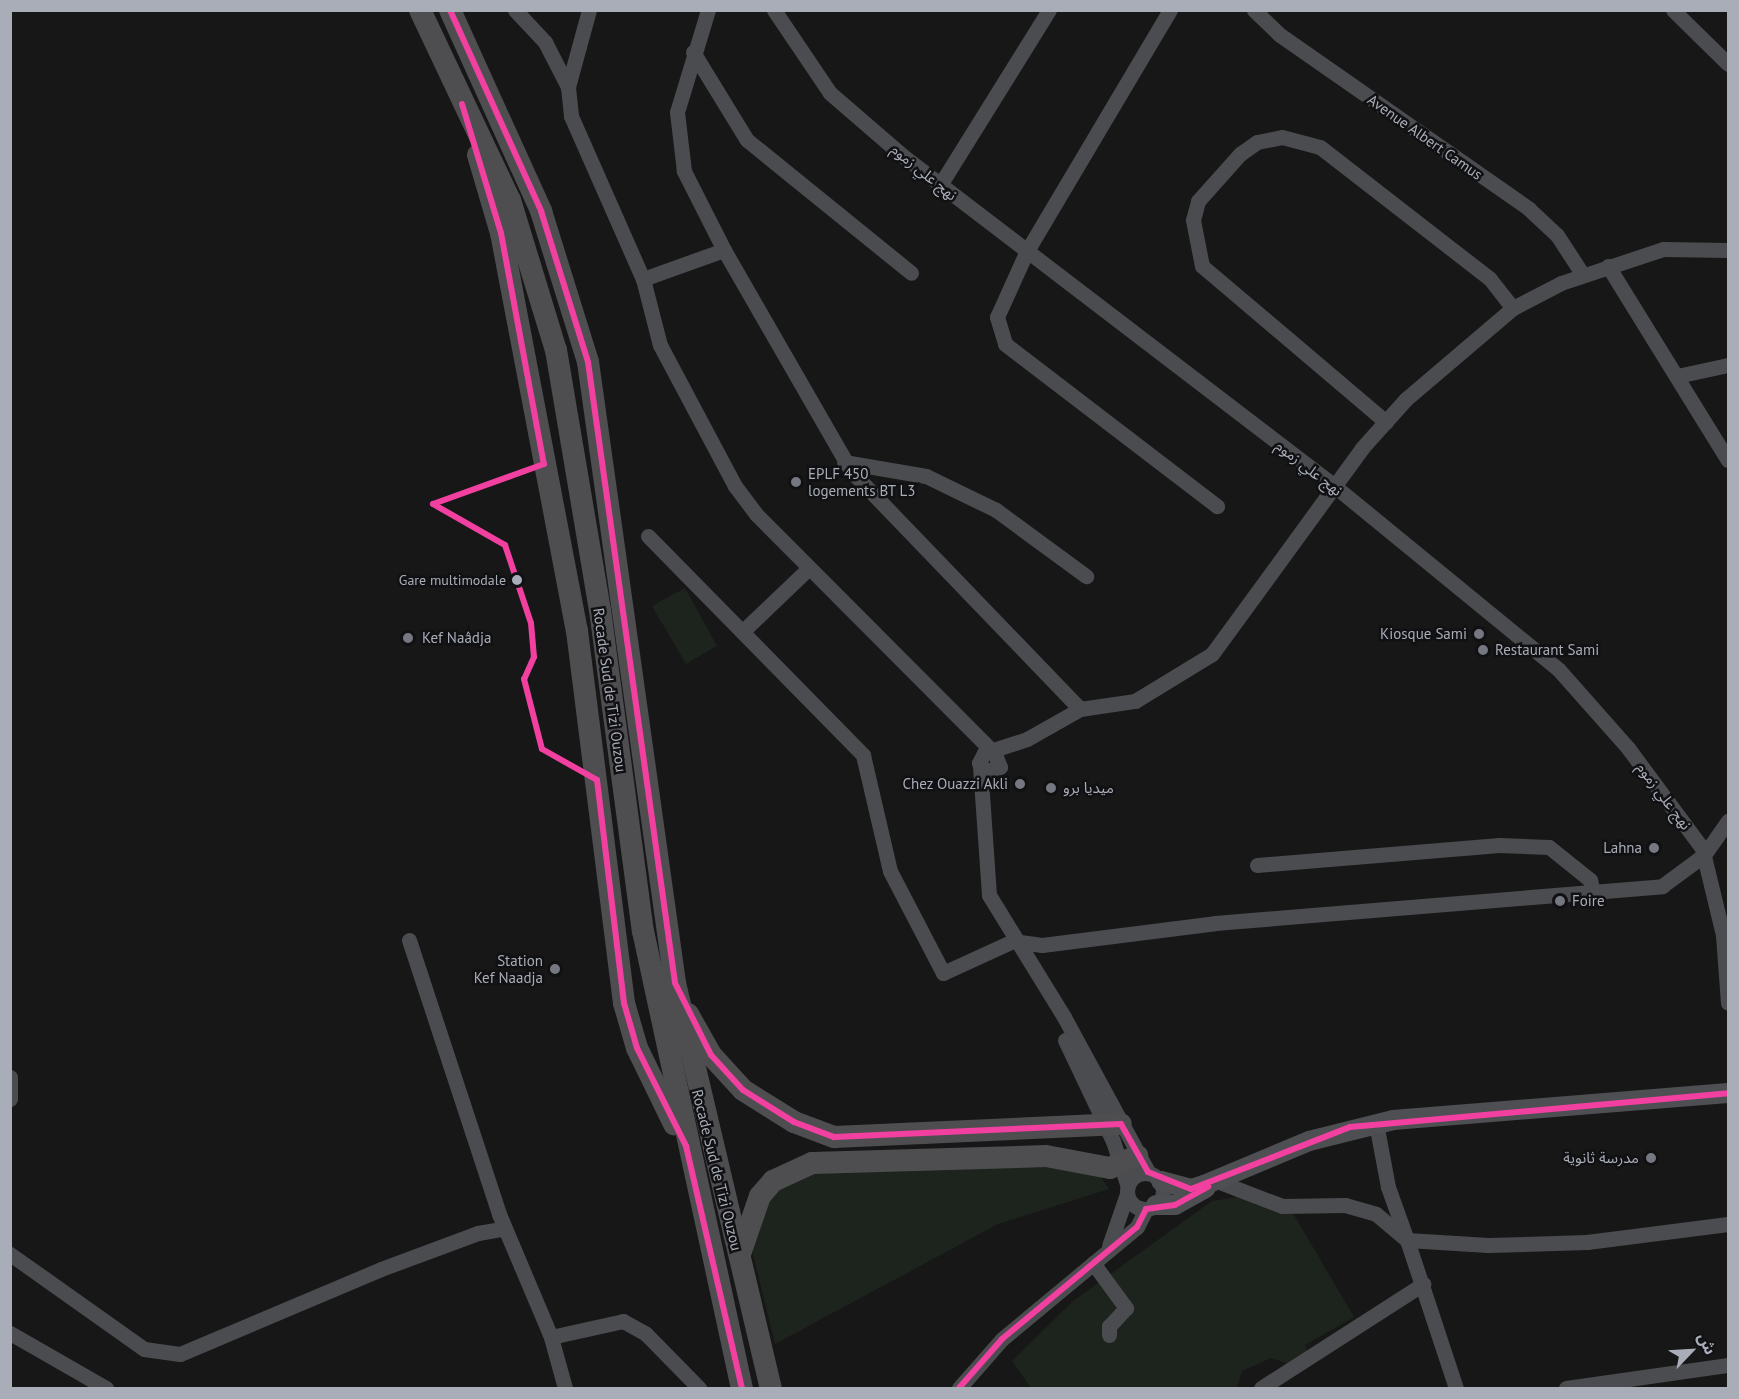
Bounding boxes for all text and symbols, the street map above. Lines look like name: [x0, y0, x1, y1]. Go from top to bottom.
street label: Avenue Albert Camus: [1364, 90, 1486, 184]
street label: نهج علي زموم: [887, 140, 961, 204]
street label: نهج علي زموم: [1272, 436, 1346, 500]
place label: EPLF 450 logements BT L3: [808, 464, 916, 499]
marker: EPLF 450 logements BT L3: [789, 475, 803, 489]
place label: Gare multimodale: [399, 572, 506, 588]
marker: Gare multimodale: [511, 574, 523, 586]
street label: Rocade Sud de Tizi Ouzou: [590, 607, 630, 773]
place label: Kiosque Sami: [1380, 625, 1467, 643]
marker: Kiosque Sami: [1472, 627, 1486, 641]
marker: Kef Naâdja: [399, 629, 417, 647]
place label: Kef Naâdja: [422, 629, 491, 647]
place label: Restaurant Sami: [1495, 641, 1599, 659]
marker: Restaurant Sami: [1476, 643, 1490, 657]
street label: نهج علي زموم: [1633, 759, 1695, 833]
place label: Chez Ouazzi Akli: [901, 775, 1008, 793]
marker: Chez Ouazzi Akli: [1013, 777, 1027, 791]
place label: ميديا برو: [1063, 779, 1114, 797]
marker: ميديا برو: [1044, 781, 1058, 795]
place label: Lahna: [1603, 839, 1642, 857]
marker: Lahna: [1647, 841, 1661, 855]
place label: Foire: [1572, 892, 1605, 910]
marker: Foire: [1553, 894, 1567, 908]
place label: Station Kef Naadja: [474, 951, 543, 986]
marker: Station Kef Naadja: [548, 962, 562, 976]
street label: Rocade Sud de Tizi Ouzou: [688, 1087, 746, 1253]
place label: مدرسة ثانوية: [1563, 1149, 1639, 1167]
marker: مدرسة ثانوية: [1644, 1151, 1658, 1165]
north arrow: [1661, 1321, 1721, 1381]
text: ش: [1694, 1329, 1721, 1358]

